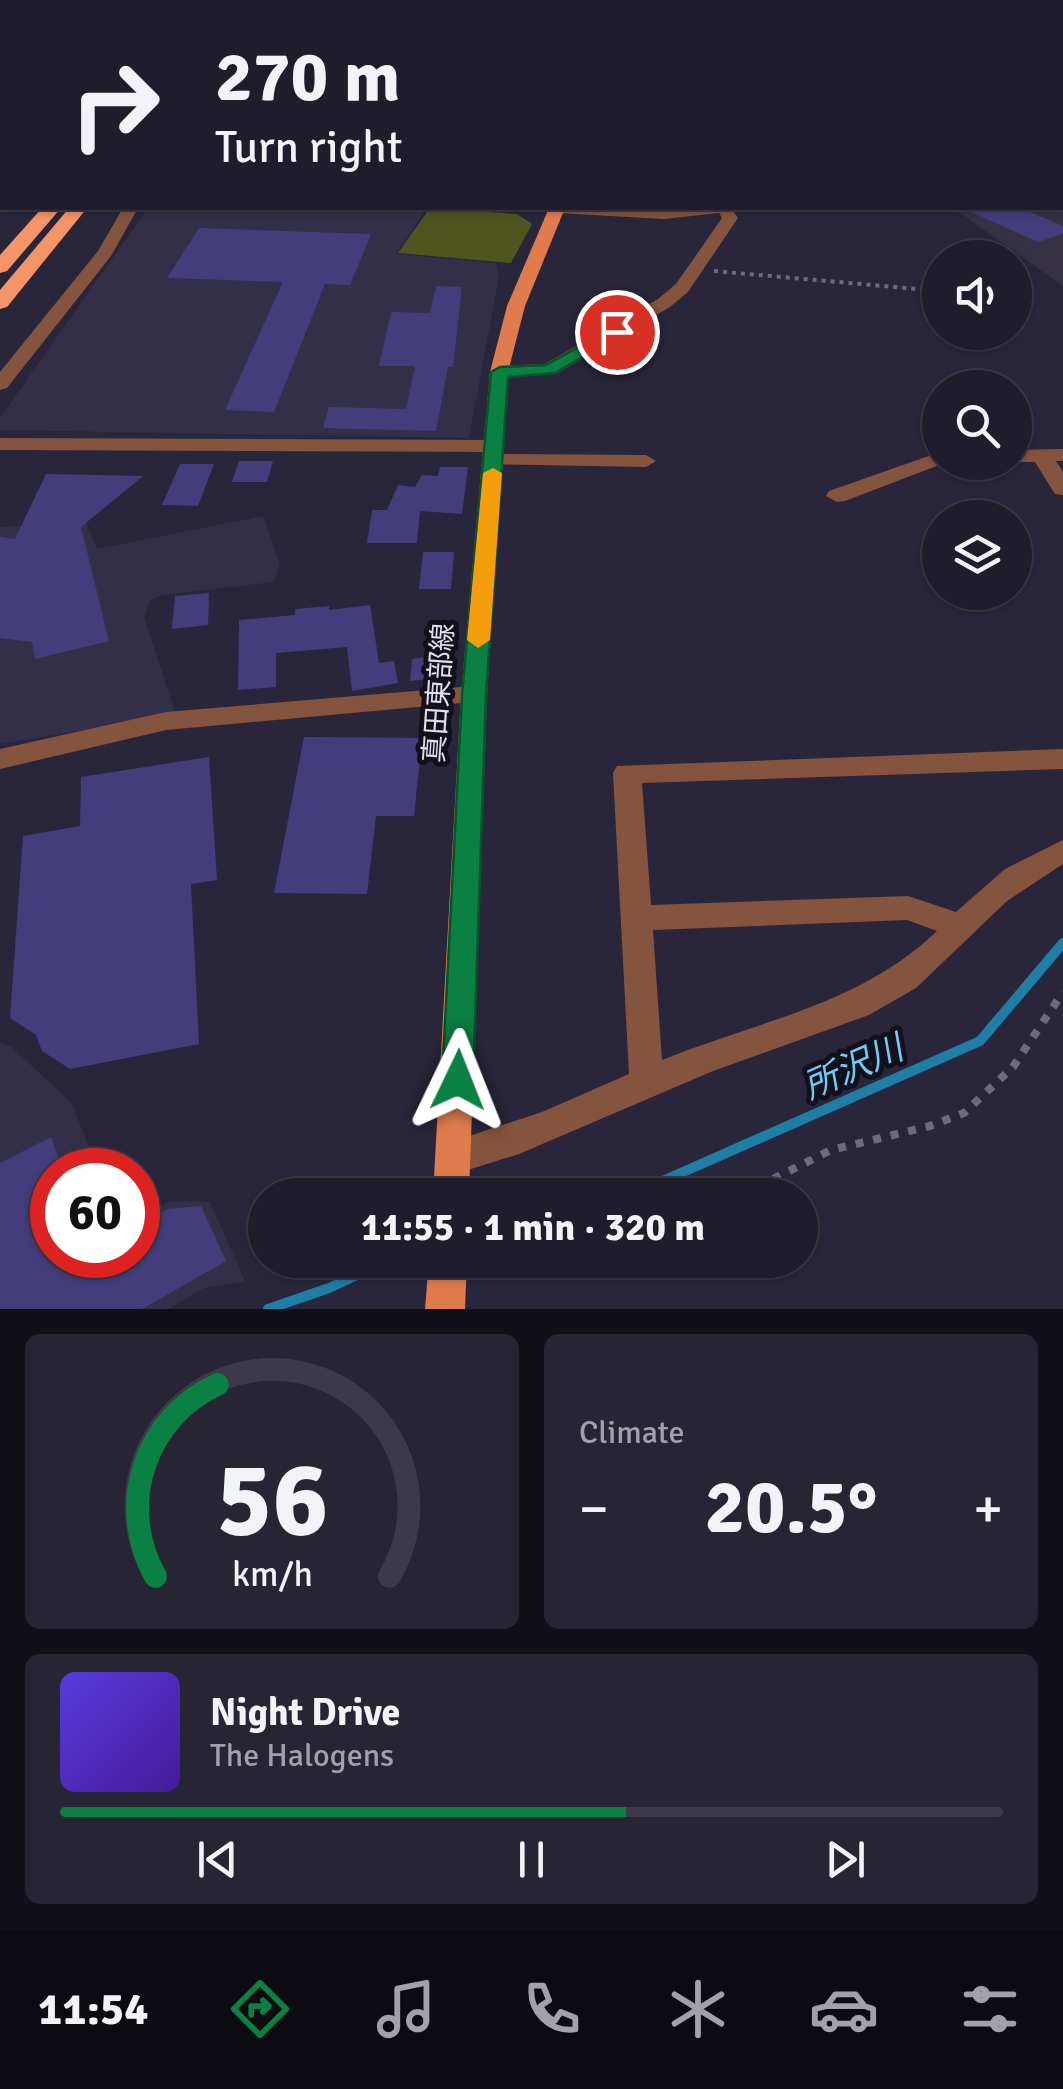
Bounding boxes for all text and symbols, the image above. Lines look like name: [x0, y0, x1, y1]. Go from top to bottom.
text: 270 m: [215, 34, 400, 120]
icon: right: [50, 40, 180, 170]
text: Turn right: [215, 120, 403, 175]
map controls: [922, 240, 1032, 610]
button: sound: [922, 240, 1032, 350]
pin: [575, 290, 660, 375]
icon: arrive: [590, 305, 645, 360]
button: search: [922, 370, 1032, 480]
button: layers: [922, 500, 1032, 610]
street label: 真田東部線: [417, 622, 461, 764]
water label: 所沢川: [796, 1025, 914, 1108]
position arrow: [406, 1028, 510, 1132]
speed limit sign: 60: [30, 1148, 160, 1278]
text: 11:55 · 1 min · 320 m: [361, 1204, 705, 1251]
text: Climate: [579, 1413, 685, 1452]
text: 56: [216, 1436, 328, 1564]
text: 20.5°: [705, 1461, 878, 1554]
text: −: [579, 1475, 609, 1543]
text: +: [973, 1475, 1003, 1543]
text: km/h: [232, 1552, 312, 1596]
text: Night Drive: [210, 1689, 400, 1736]
text: The Halogens: [210, 1736, 394, 1775]
icon: previous: [190, 1832, 245, 1887]
icon: pause: [504, 1832, 559, 1887]
icon: next: [818, 1832, 873, 1887]
icon: directions: [225, 1974, 295, 2044]
icon: music: [371, 1974, 441, 2044]
icon: phone: [517, 1974, 587, 2044]
icon: climate: [663, 1974, 733, 2044]
icon: car: [809, 1974, 879, 2044]
icon: filters: [955, 1974, 1025, 2044]
text: 11:54: [38, 1982, 148, 2037]

